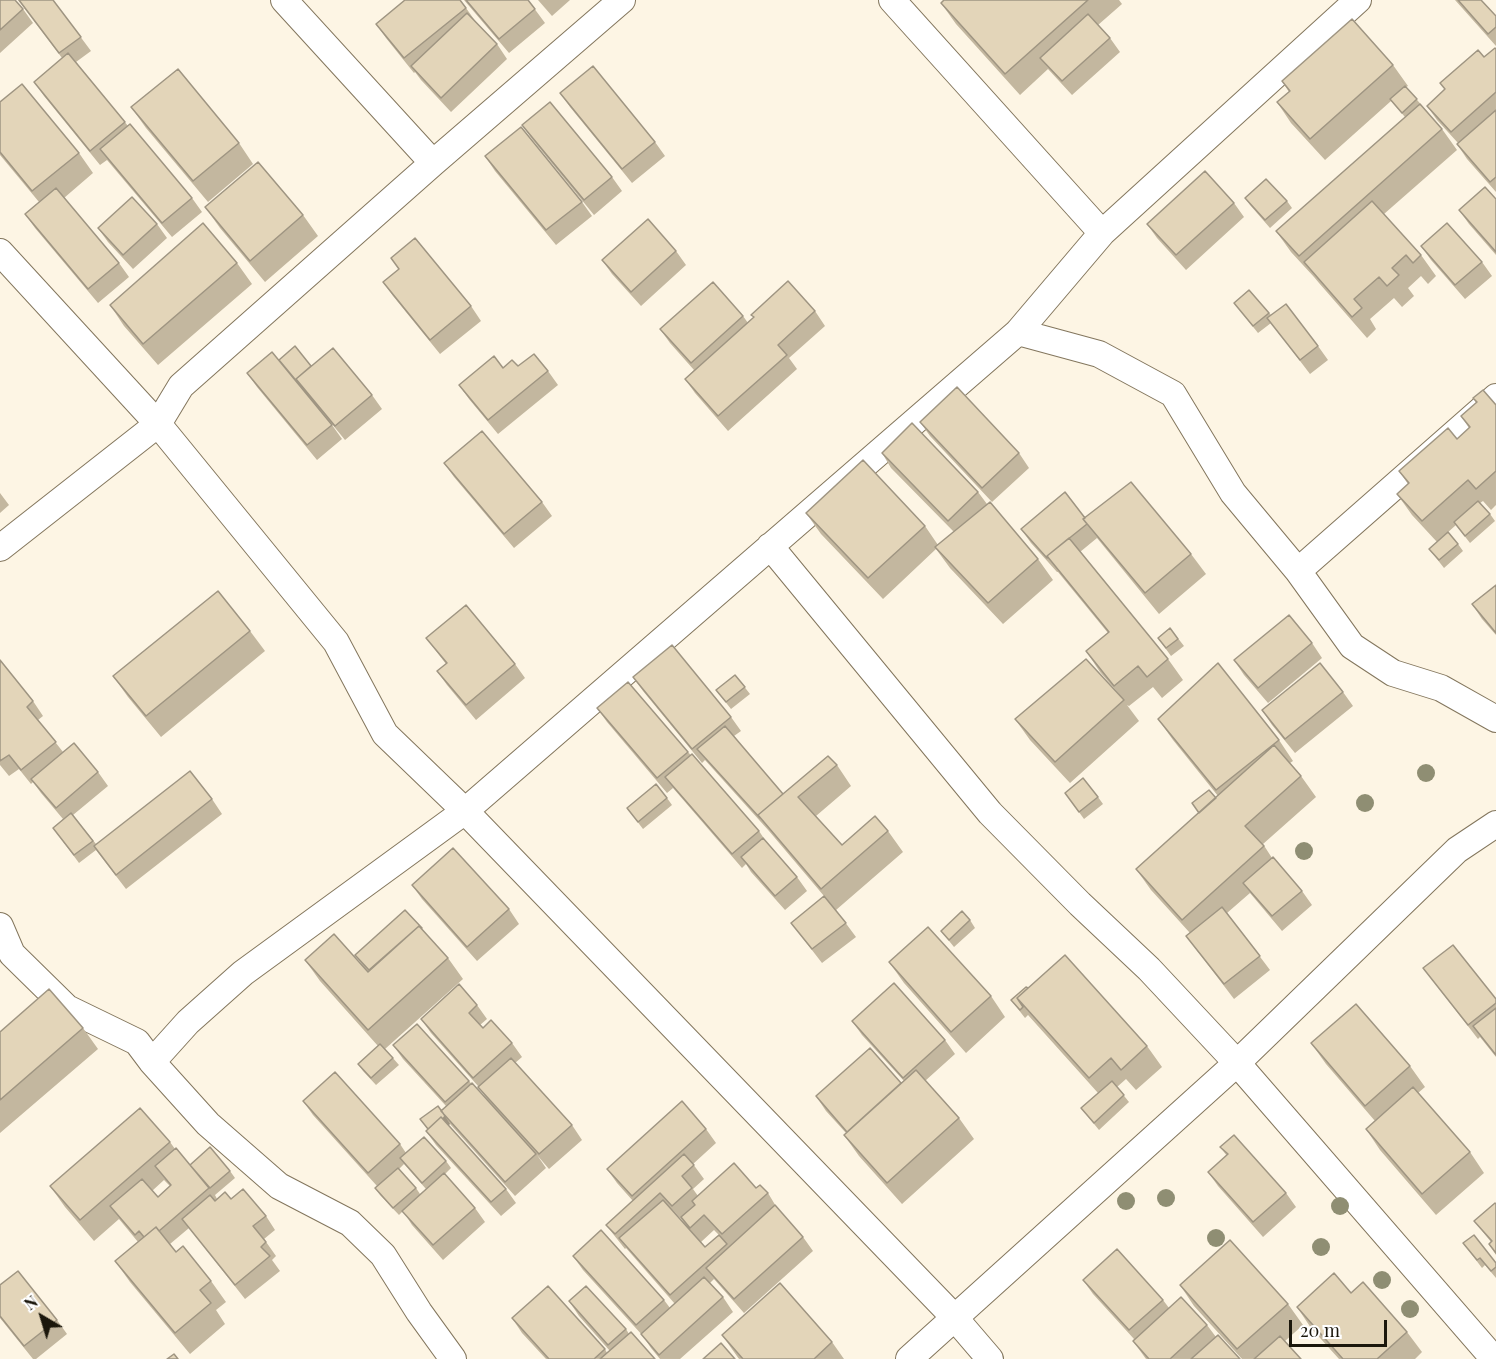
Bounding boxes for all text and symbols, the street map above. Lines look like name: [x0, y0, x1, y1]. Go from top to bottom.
north arrow: [12, 1287, 72, 1347]
text: N: [20, 1291, 42, 1314]
scale bar: [1292, 1308, 1390, 1346]
text: 20 m: [1300, 1318, 1340, 1342]

